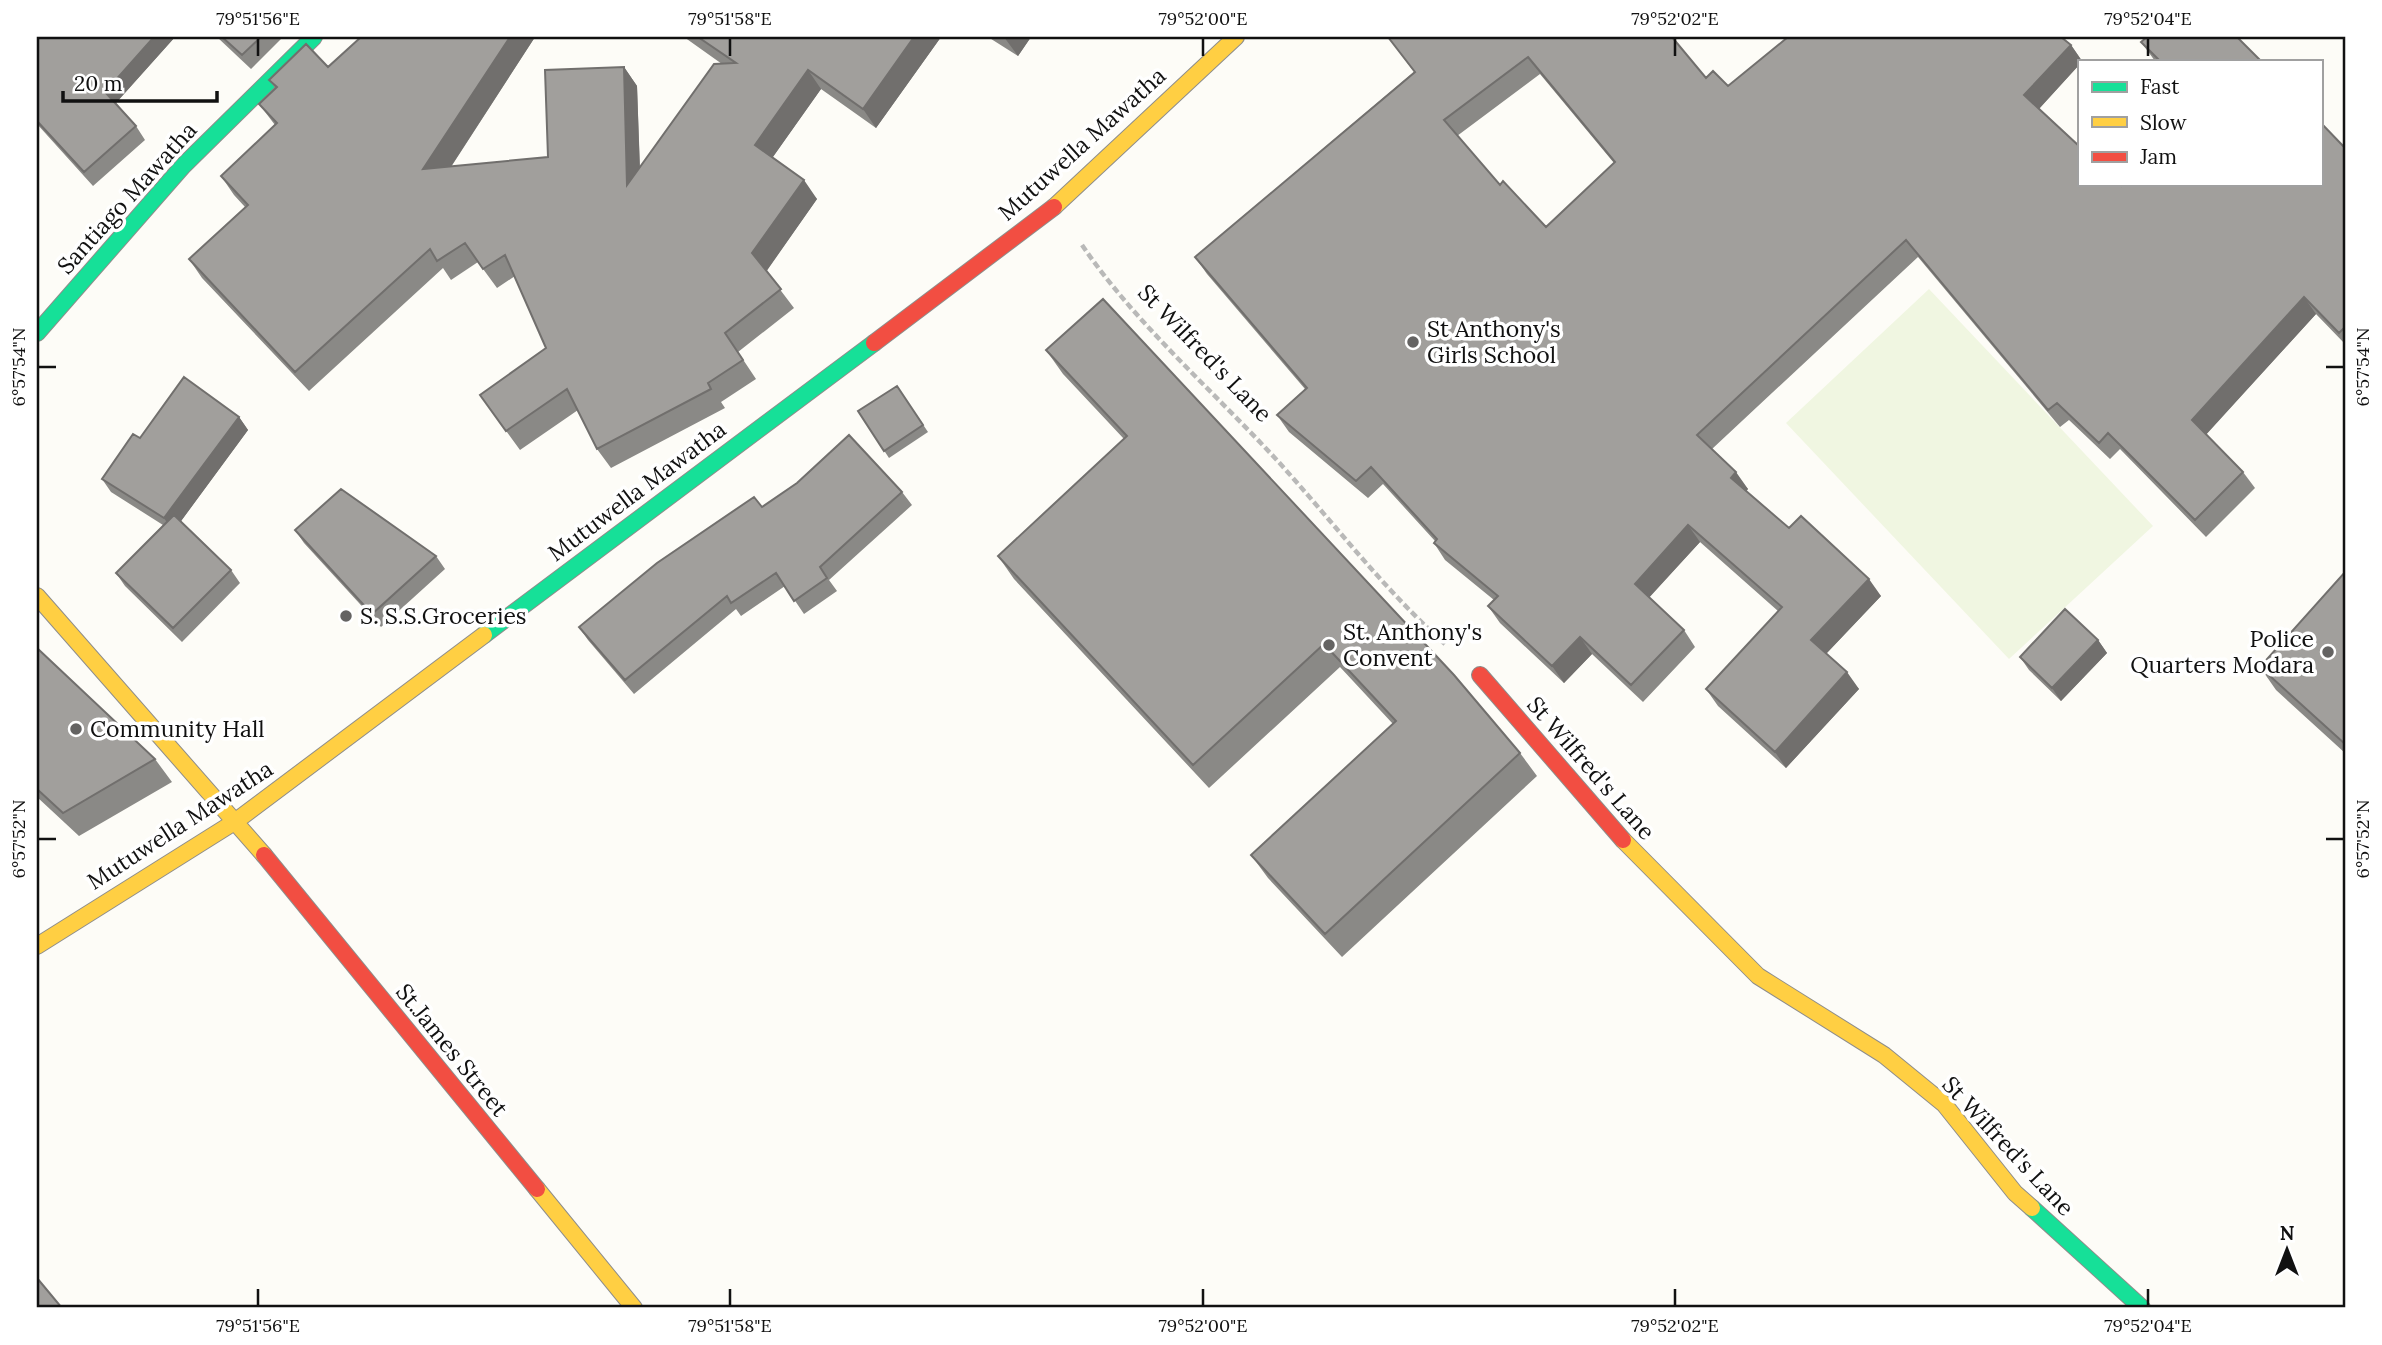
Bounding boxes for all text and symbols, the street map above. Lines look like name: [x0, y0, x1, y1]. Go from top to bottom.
text: 79°51'56"E: [216, 7, 300, 30]
text: 79°51'58"E: [688, 7, 772, 30]
text: 79°52'00"E: [1159, 7, 1248, 30]
text: 79°52'02"E: [1631, 7, 1719, 30]
text: 79°52'04"E: [2104, 7, 2192, 30]
scale bar: [63, 60, 217, 104]
legend: [2078, 60, 2322, 186]
street label: Mutuwella Mawatha: [992, 61, 1172, 226]
text: 20 m: [74, 70, 123, 97]
text: Fast: [2140, 73, 2180, 100]
text: Slow: [2140, 109, 2187, 136]
street label: Santiago Mawatha: [51, 115, 203, 280]
text: Jam: [2139, 143, 2177, 170]
street label: St Wilfred's Lane: [1132, 278, 1278, 428]
place label: St Anthony's Girls School: [1427, 314, 1561, 369]
text: 6°57'54"N: [7, 328, 30, 406]
text: 6°57'54"N: [2351, 328, 2374, 406]
marker: St Anthony's Girls School: [1405, 334, 1421, 350]
street label: Mutuwella Mawatha: [542, 414, 732, 567]
place label: S. S.S.Groceries: [360, 601, 527, 630]
marker: S. S.S.Groceries: [338, 608, 354, 624]
place label: St. Anthony's Convent: [1343, 617, 1482, 672]
place label: Police Quarters Modara: [2130, 624, 2314, 679]
marker: St. Anthony's Convent: [1321, 637, 1337, 653]
marker: Police Quarters Modara: [2320, 644, 2336, 660]
street label: St Wilfred's Lane: [1521, 690, 1661, 845]
place label: Community Hall: [90, 714, 264, 743]
marker: Community Hall: [68, 721, 84, 737]
street label: Mutuwella Mawatha: [81, 754, 278, 895]
text: 6°57'52"N: [7, 800, 30, 878]
text: 6°57'52"N: [2351, 800, 2374, 878]
street label: St.James Street: [390, 977, 515, 1122]
street label: St Wilfred's Lane: [1936, 1070, 2080, 1222]
north arrow: [2252, 1216, 2322, 1286]
text: N: [2280, 1221, 2295, 1245]
text: 79°51'56"E: [216, 1314, 300, 1337]
text: 79°51'58"E: [688, 1314, 772, 1337]
text: 79°52'00"E: [1159, 1314, 1248, 1337]
text: 79°52'02"E: [1631, 1314, 1719, 1337]
text: 79°52'04"E: [2104, 1314, 2192, 1337]

